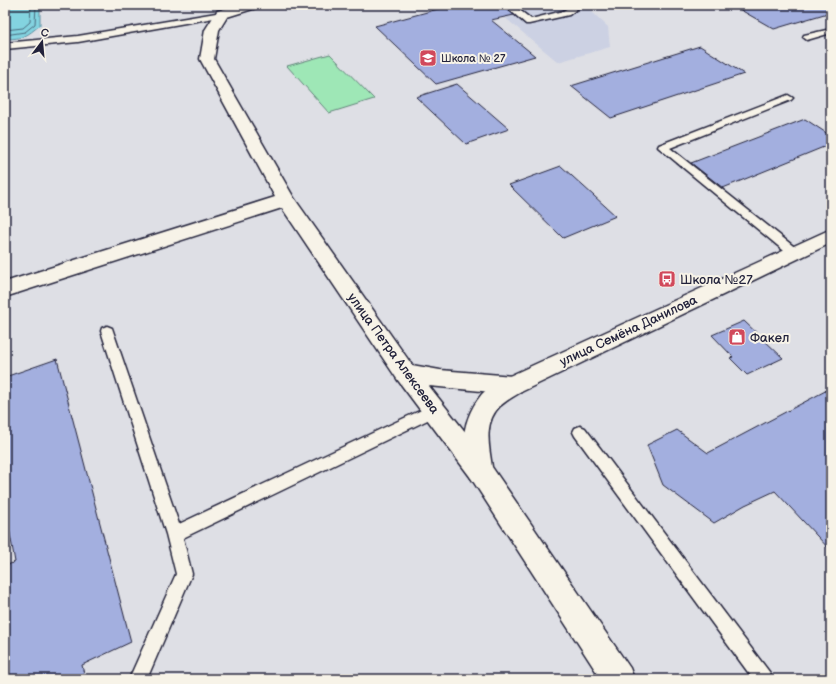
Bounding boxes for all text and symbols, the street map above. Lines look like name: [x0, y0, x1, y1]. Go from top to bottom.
north arrow: [22, 22, 62, 62]
text: С: [39, 26, 50, 40]
school or university icon: Школа № 27: [418, 48, 438, 68]
place label: Школа № 27: [441, 52, 506, 65]
bus stop icon: Школа №27: [657, 269, 677, 289]
place label: Школа №27: [680, 272, 753, 288]
street label: улица Петра Алексеева: [344, 290, 443, 417]
street label: улица Семёна Данилова: [557, 292, 700, 370]
shop icon: Факел: [727, 327, 747, 347]
place label: Факел: [750, 330, 789, 346]

